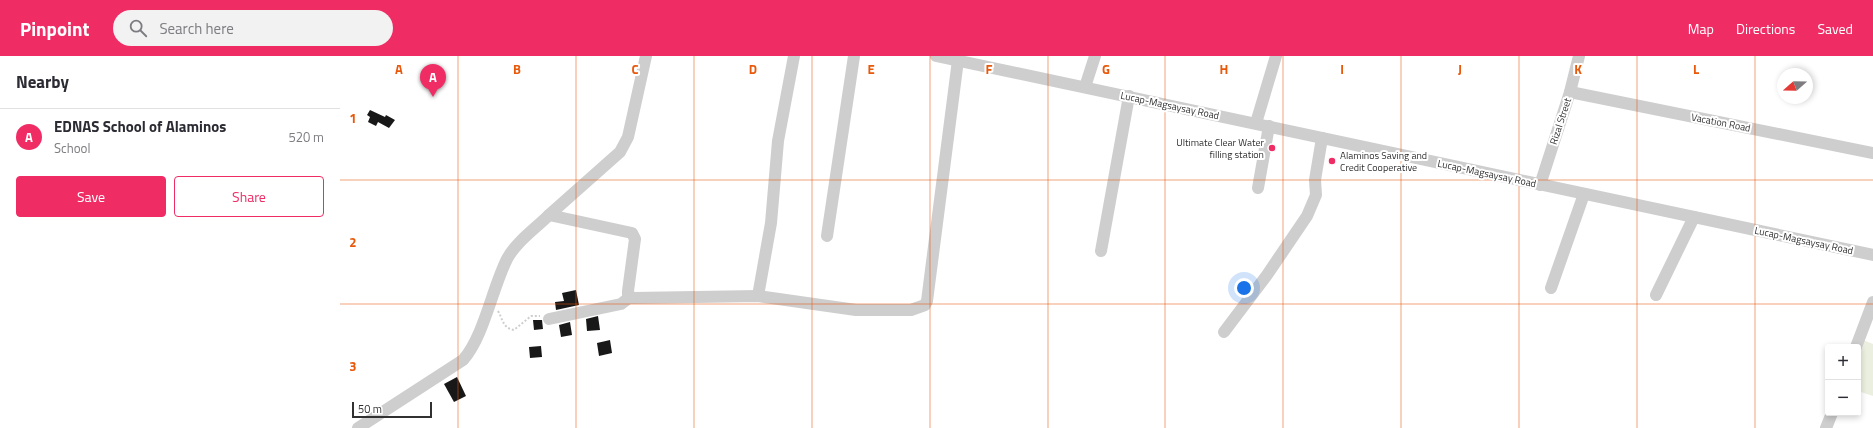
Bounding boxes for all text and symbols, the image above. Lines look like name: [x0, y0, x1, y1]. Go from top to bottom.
search box: [113, 10, 393, 46]
text: Pinpoint: [20, 14, 89, 43]
icon: search: [127, 17, 149, 39]
text: Search here: [159, 17, 234, 40]
text: Map: [1688, 18, 1714, 39]
text: Directions: [1736, 18, 1795, 39]
text: Saved: [1817, 18, 1853, 39]
text: A: [395, 59, 403, 79]
text: B: [513, 59, 521, 79]
text: C: [631, 59, 639, 79]
text: D: [749, 59, 757, 79]
text: E: [867, 59, 875, 79]
text: F: [986, 59, 993, 79]
text: G: [1102, 59, 1110, 79]
text: H: [1220, 59, 1228, 79]
text: I: [1340, 59, 1344, 79]
text: J: [1458, 59, 1462, 79]
text: K: [1574, 59, 1582, 79]
text: L: [1693, 59, 1699, 79]
pin: A: [420, 64, 446, 97]
north arrow: [1777, 68, 1813, 104]
text: Nearby: [16, 69, 69, 95]
street label: Lucap-Magsaysay Road: [1119, 88, 1221, 123]
street label: Rizal Street: [1546, 95, 1575, 146]
text: 1: [349, 108, 357, 128]
street label: Vacation Road: [1690, 109, 1752, 136]
text: EDNAS School of Alaminos: [54, 115, 226, 138]
text: A: [25, 127, 33, 147]
text: 520 m: [288, 127, 324, 147]
place label: Ultimate Clear Water filling station: [1176, 135, 1265, 162]
text: School: [54, 138, 90, 158]
marker: Ultimate Clear Water filling station: [1267, 143, 1277, 153]
place label: Alaminos Saving and Credit Cooperative: [1340, 148, 1427, 175]
marker: Alaminos Saving and Credit Cooperative: [1327, 156, 1337, 166]
street label: Lucap-Magsaysay Road: [1436, 156, 1538, 191]
button: Save: [16, 176, 166, 217]
button: Share: [174, 176, 324, 217]
street label: Lucap-Magsaysay Road: [1753, 223, 1855, 258]
text: 2: [349, 232, 357, 252]
your location: [1234, 278, 1254, 298]
map controls: [1825, 344, 1861, 416]
button: +: [1825, 344, 1861, 380]
text: 3: [349, 356, 357, 376]
button: −: [1825, 380, 1861, 416]
scale bar: [352, 400, 432, 419]
text: 50 m: [358, 401, 382, 417]

